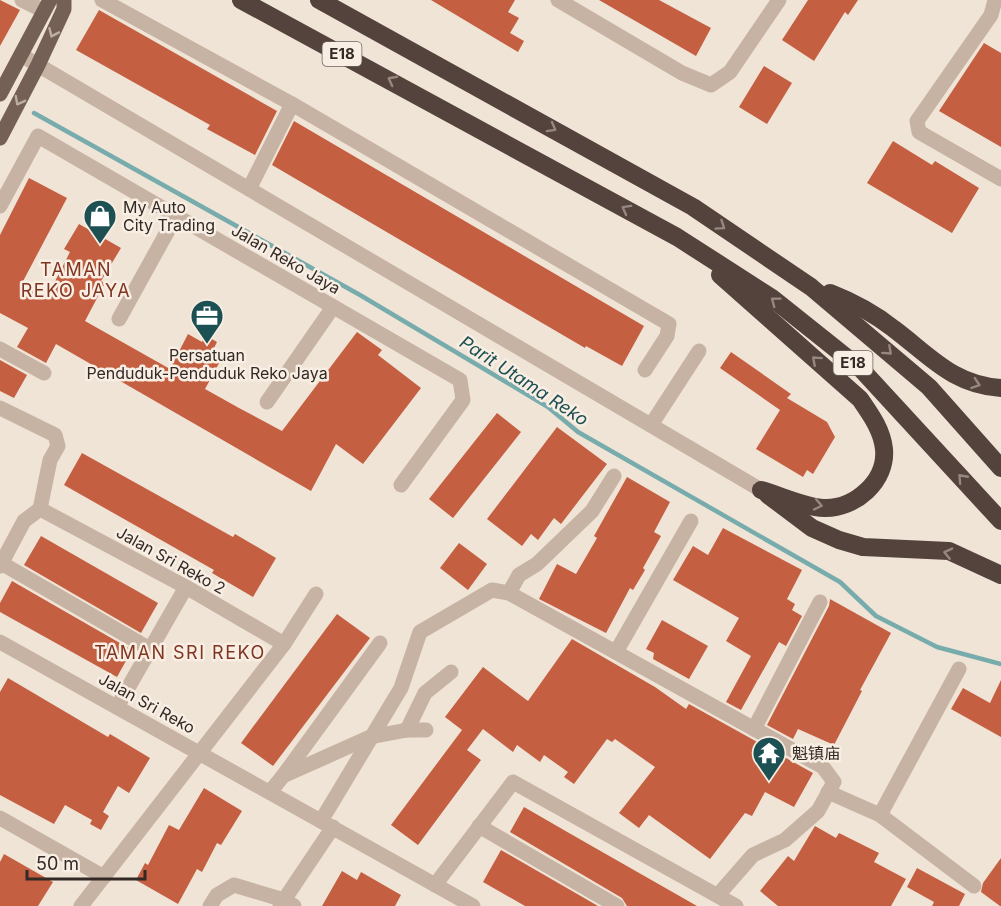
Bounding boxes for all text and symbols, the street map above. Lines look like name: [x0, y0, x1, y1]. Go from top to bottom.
one-way arrow: [48, 27, 60, 38]
road number: E18: [322, 42, 362, 66]
one-way arrow: [388, 76, 398, 87]
one-way arrow: [15, 95, 26, 106]
one-way arrow: [546, 121, 556, 132]
place label: My Auto City Trading: [123, 197, 215, 235]
shop icon: My Auto City Trading: [82, 198, 118, 245]
one-way arrow: [621, 205, 632, 216]
one-way arrow: [714, 219, 725, 230]
street label: Jalan Reko Jaya: [228, 220, 344, 298]
district label: TAMAN REKO JAYA: [21, 259, 131, 301]
one-way arrow: [771, 297, 782, 308]
office icon: Persatuan Penduduk-Penduduk Reko Jaya: [189, 298, 225, 345]
water label: Parit Utama Reko: [456, 331, 592, 430]
one-way arrow: [882, 344, 892, 355]
place label: Persatuan Penduduk-Penduduk Reko Jaya: [86, 345, 328, 383]
road number: E18: [834, 351, 872, 375]
one-way arrow: [812, 356, 823, 367]
one-way arrow: [970, 377, 981, 389]
one-way arrow: [958, 474, 969, 485]
one-way arrow: [812, 498, 822, 511]
street label: Jalan Sri Reko 2: [113, 522, 229, 598]
one-way arrow: [943, 547, 953, 560]
district label: TAMAN SRI REKO: [94, 642, 266, 663]
street label: Jalan Sri Reko: [95, 668, 199, 738]
temple icon: 魁镇庙: [751, 735, 787, 782]
place label: 魁镇庙: [792, 743, 840, 763]
scale bar: [27, 843, 146, 881]
text: 50 m: [36, 853, 79, 874]

